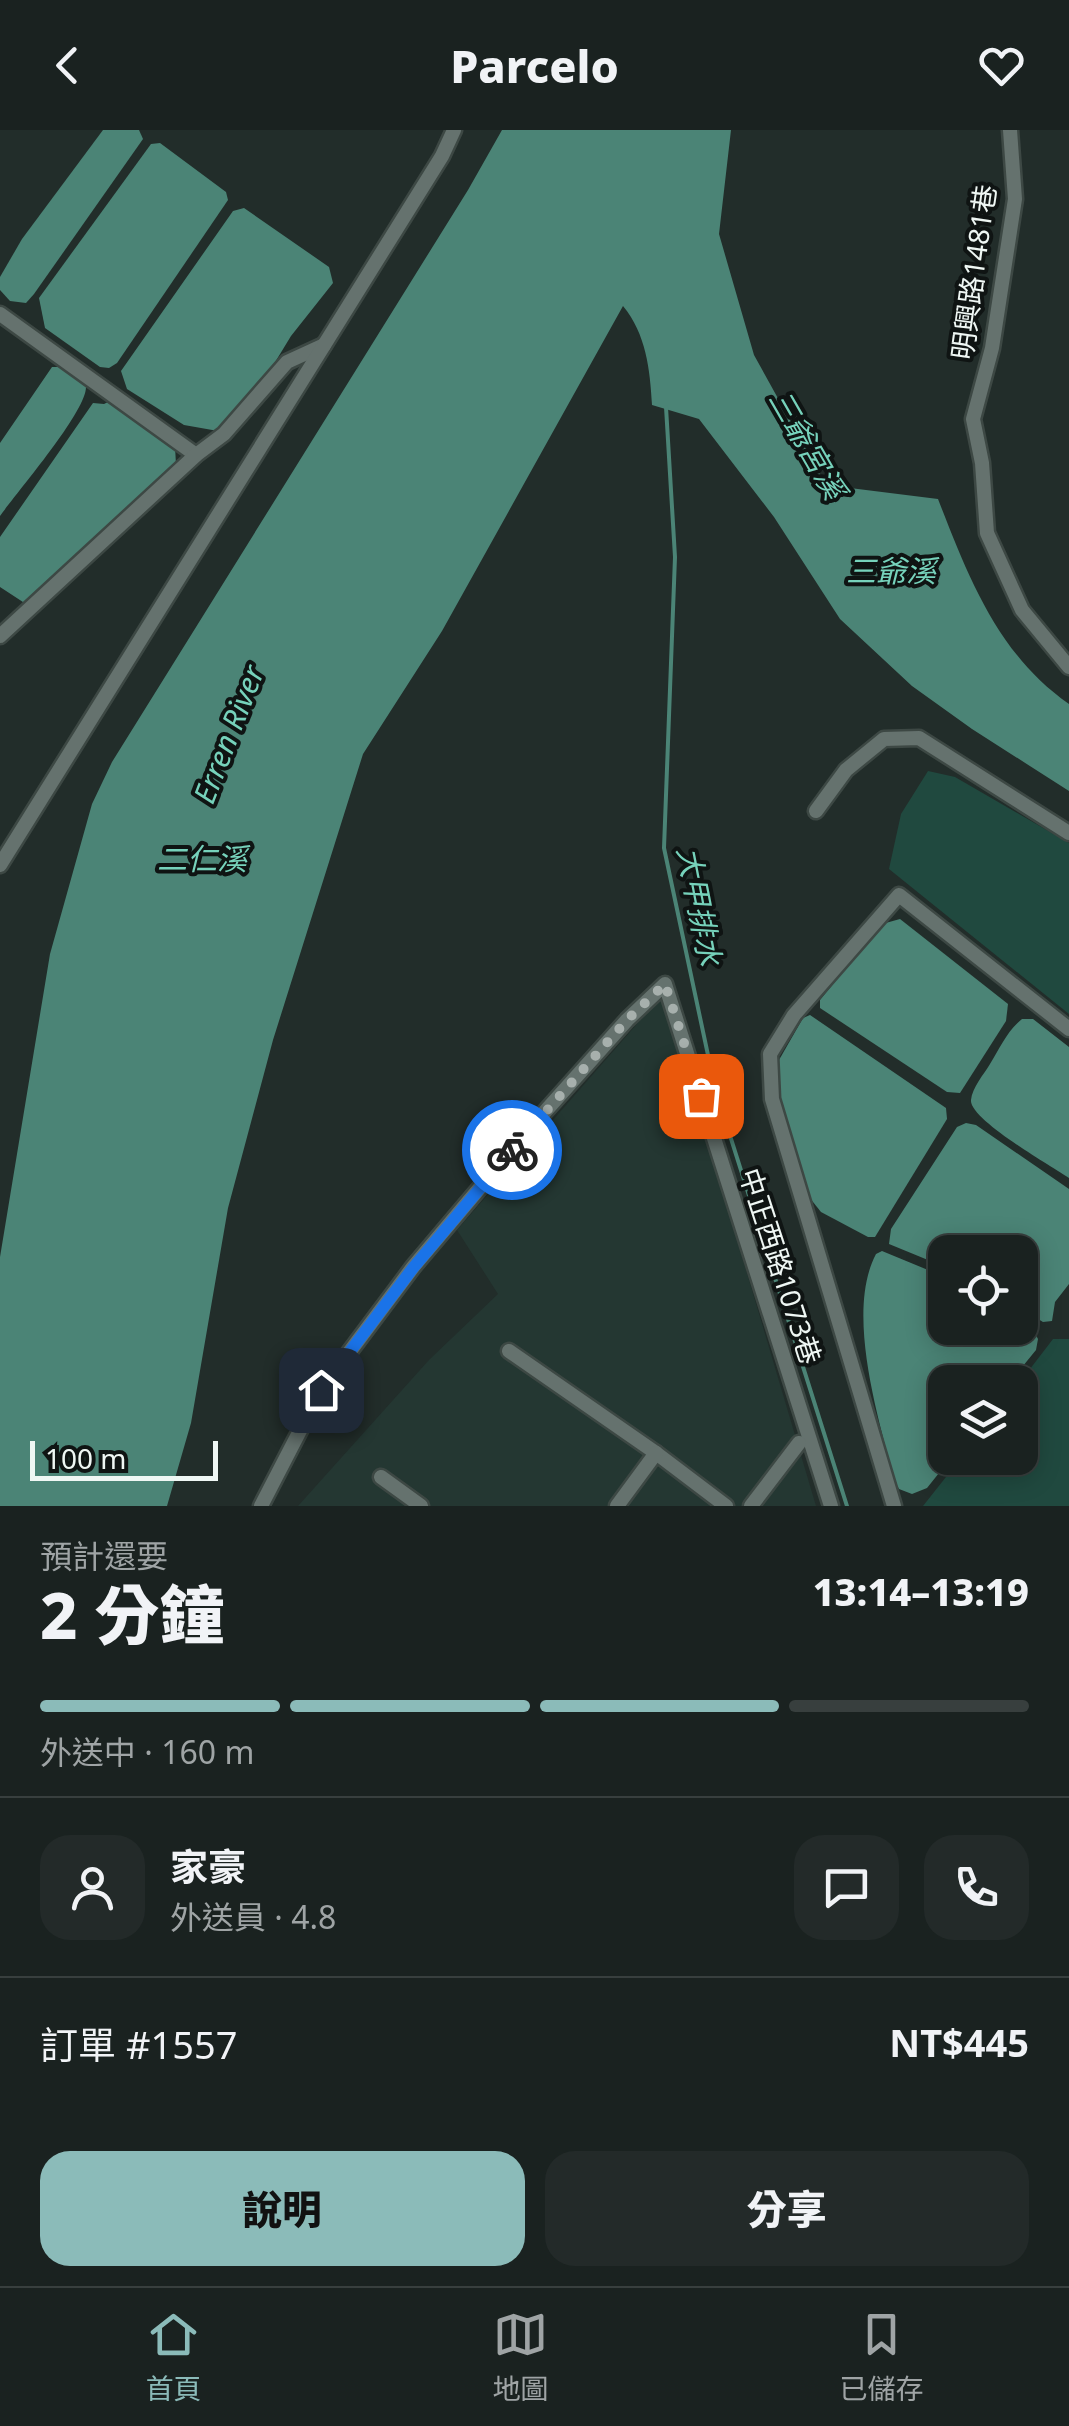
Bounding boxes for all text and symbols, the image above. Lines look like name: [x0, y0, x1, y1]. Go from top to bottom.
text: Parcelo: [450, 35, 619, 96]
icon: back: [40, 38, 95, 93]
icon: heart: [974, 38, 1029, 93]
street label: 明興路1481巷: [942, 182, 1004, 362]
water label: 三爺宮溪: [760, 382, 858, 510]
water label: 三爺溪: [846, 550, 940, 591]
water label: Erren River: [183, 658, 273, 809]
water label: 二仁溪: [157, 838, 251, 879]
water label: 大甲排水: [668, 843, 732, 971]
pin: [659, 1054, 744, 1139]
icon: bag: [674, 1069, 729, 1124]
courier: [462, 1100, 562, 1200]
icon: bike: [485, 1123, 540, 1178]
street label: 中正西路1073巷: [731, 1163, 831, 1369]
map controls: [928, 1235, 1038, 1475]
button: locate: [928, 1235, 1038, 1345]
pin: [279, 1348, 364, 1433]
icon: home: [294, 1363, 349, 1418]
button: layers: [928, 1365, 1038, 1475]
scale bar: [30, 1436, 218, 1480]
text: 100 m: [45, 1439, 127, 1477]
text: 預計還要: [40, 1534, 168, 1577]
text: 13:14–13:19: [813, 1565, 1029, 1617]
text: 2 分鐘: [40, 1570, 224, 1658]
text: 外送中 · 160 m: [40, 1730, 254, 1773]
button: person: [40, 1835, 145, 1940]
button: chat: [794, 1835, 899, 1940]
button: phone: [924, 1835, 1029, 1940]
text: 家豪: [170, 1840, 246, 1892]
text: 外送員 · 4.8: [170, 1895, 336, 1938]
text: NT$445: [889, 2016, 1029, 2068]
text: 訂單 #1557: [40, 2018, 237, 2070]
button: 說明: [40, 2151, 525, 2266]
button: 分享: [545, 2151, 1029, 2266]
tab: 首頁: [145, 2307, 202, 2407]
tab: 地圖: [492, 2307, 549, 2407]
tab: 已儲存: [839, 2307, 924, 2407]

